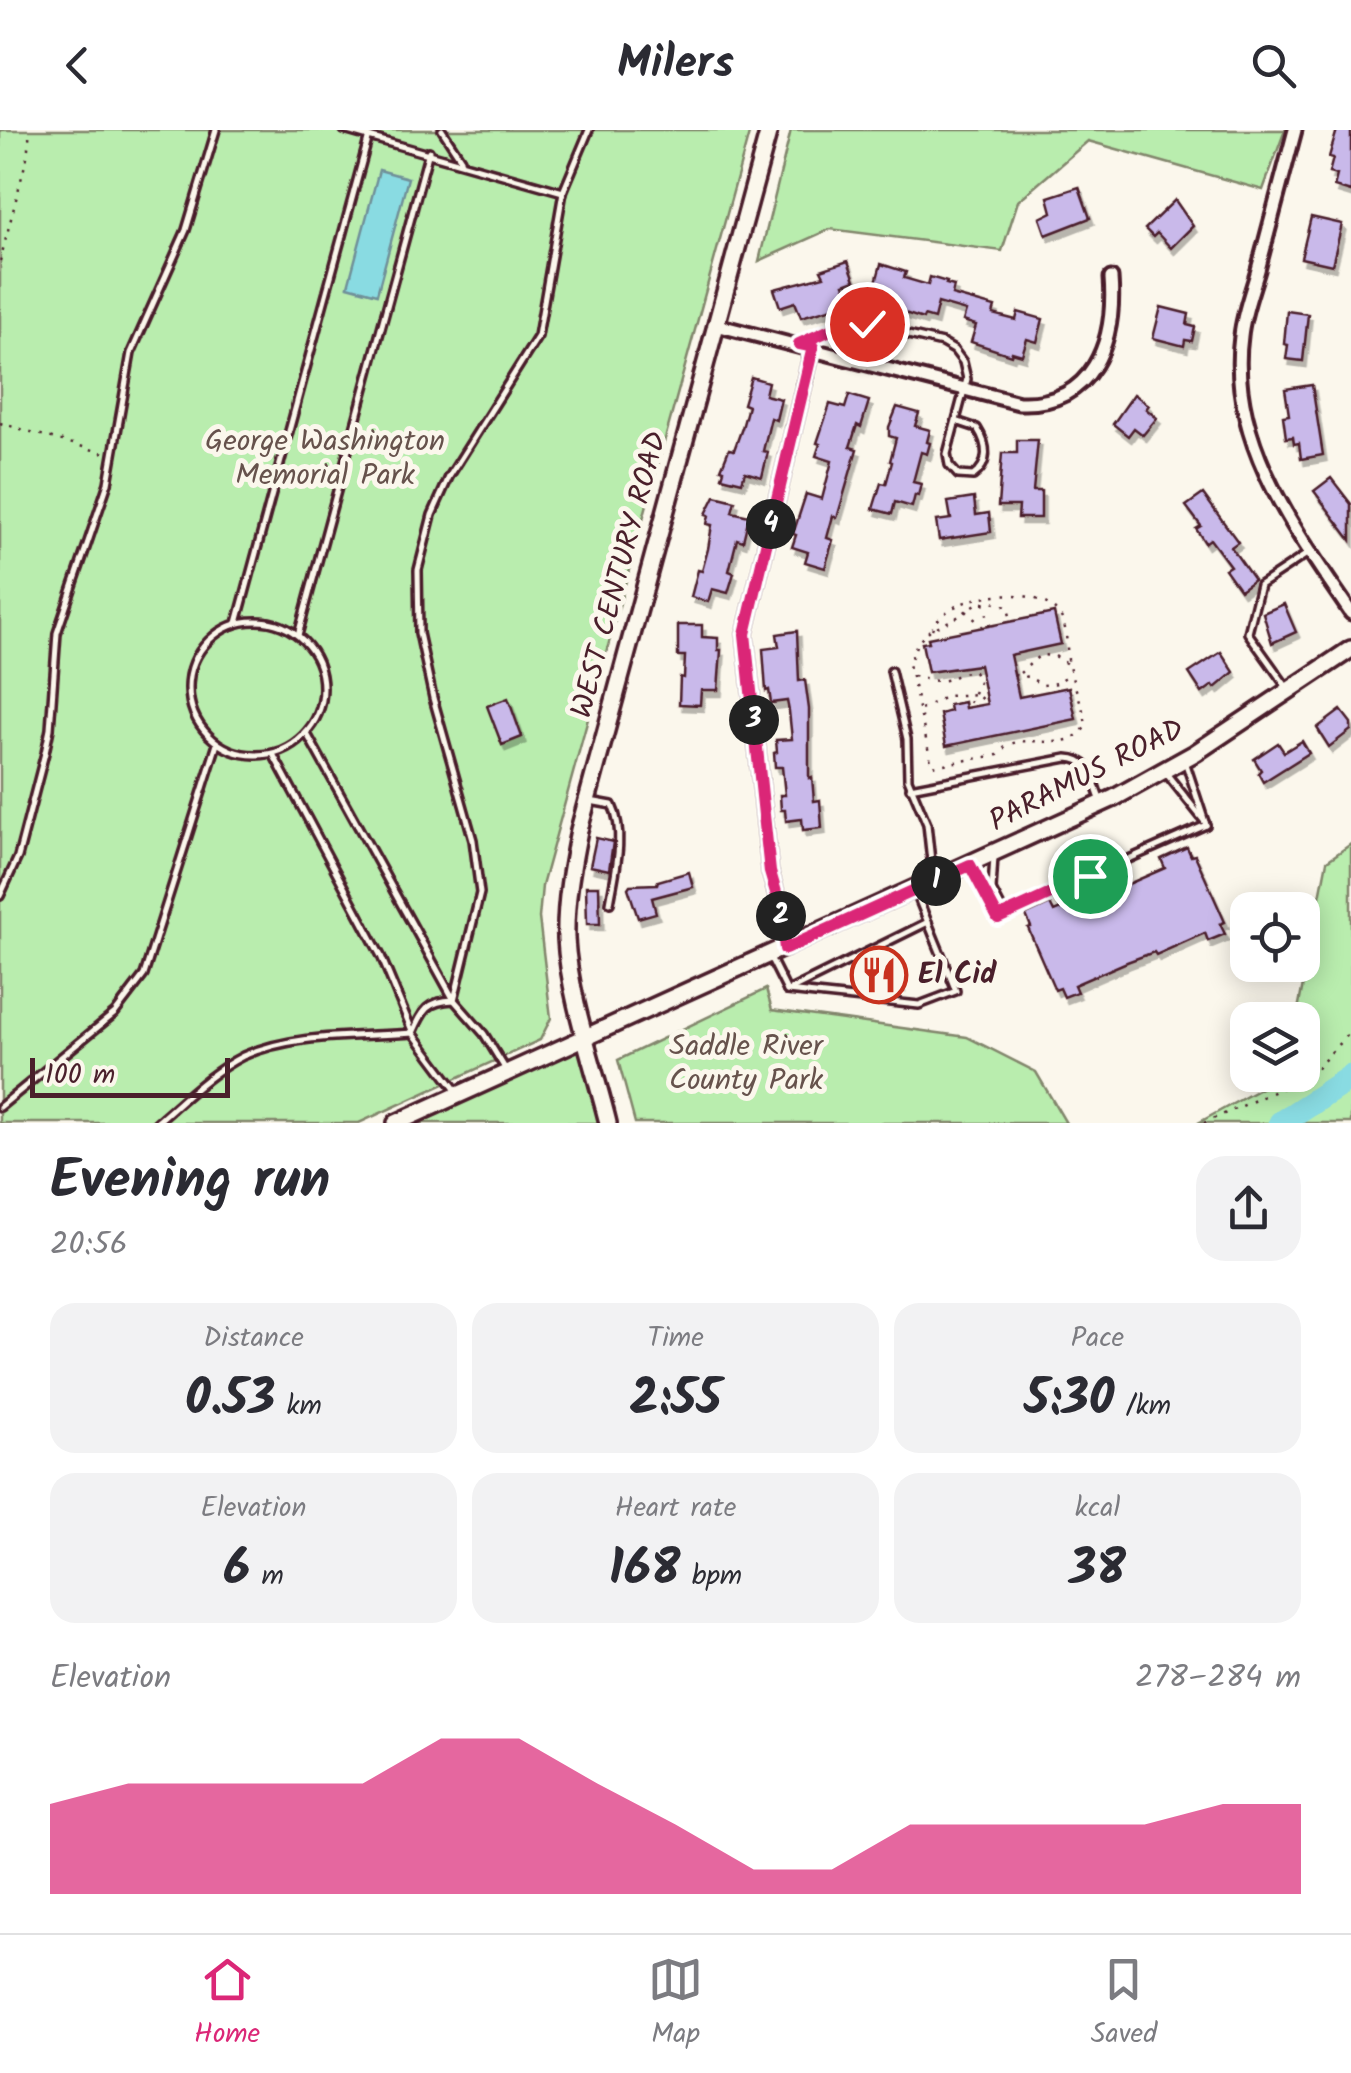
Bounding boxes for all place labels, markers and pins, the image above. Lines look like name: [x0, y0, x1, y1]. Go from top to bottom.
pin: [825, 282, 910, 367]
pin: 4: [746, 499, 796, 549]
pin: 3: [729, 695, 779, 745]
pin: [1048, 834, 1133, 919]
pin: 1: [911, 856, 961, 906]
pin: 2: [756, 891, 806, 941]
restaurant icon: El Cid: [849, 945, 909, 1005]
place label: El Cid: [918, 951, 997, 999]

